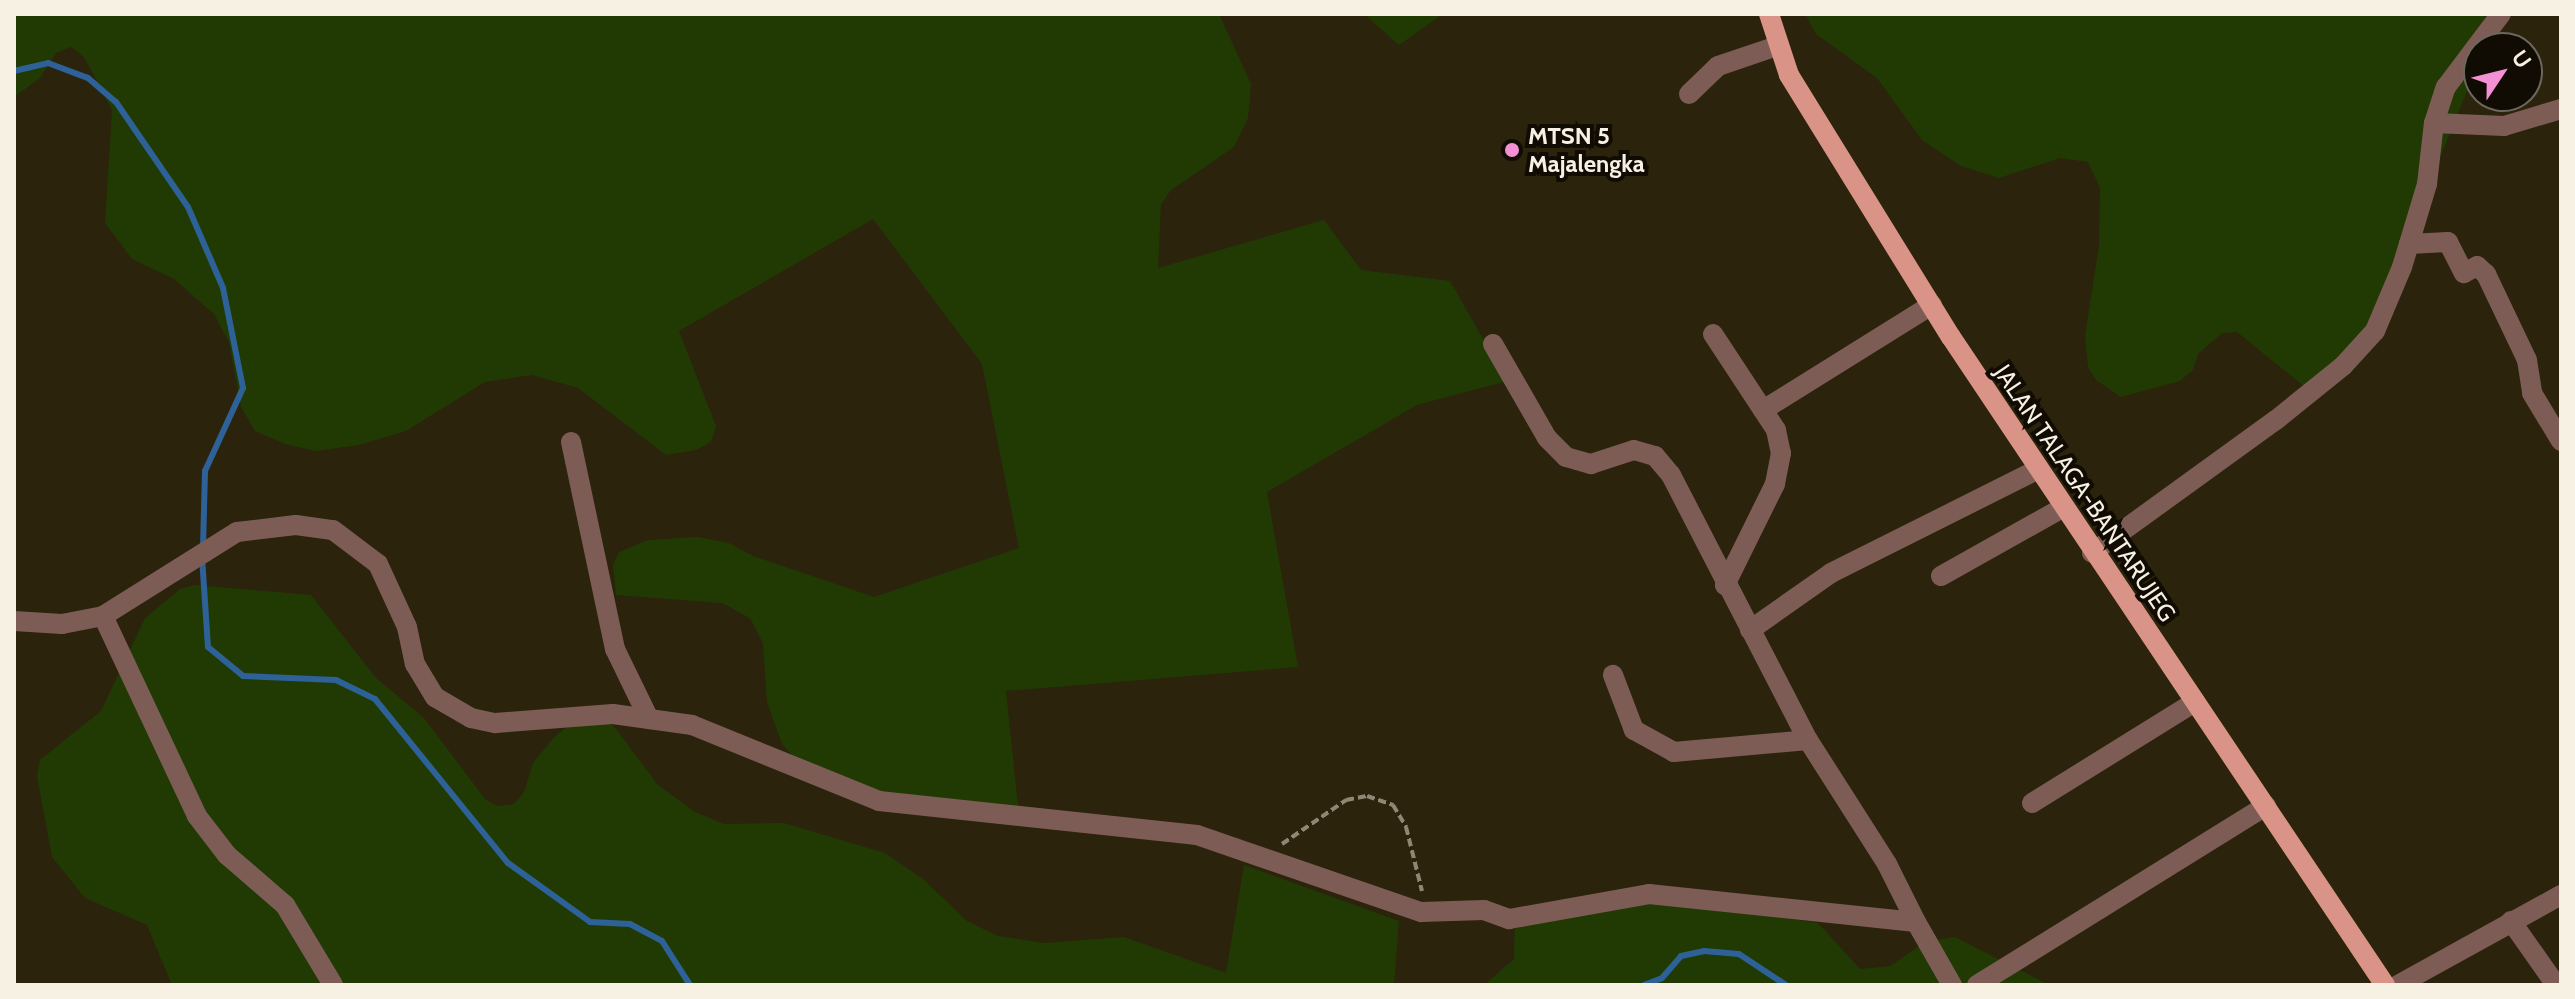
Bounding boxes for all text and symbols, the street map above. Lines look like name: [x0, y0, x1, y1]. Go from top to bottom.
north arrow: [2463, 32, 2543, 112]
text: U: [2506, 45, 2537, 73]
place label: MTSN 5 Majalengka: [1528, 122, 1645, 178]
marker: MTSN 5 Majalengka: [1503, 141, 1521, 159]
street label: JALAN TALAGA-BANTARUJEG: [1988, 359, 2182, 627]

